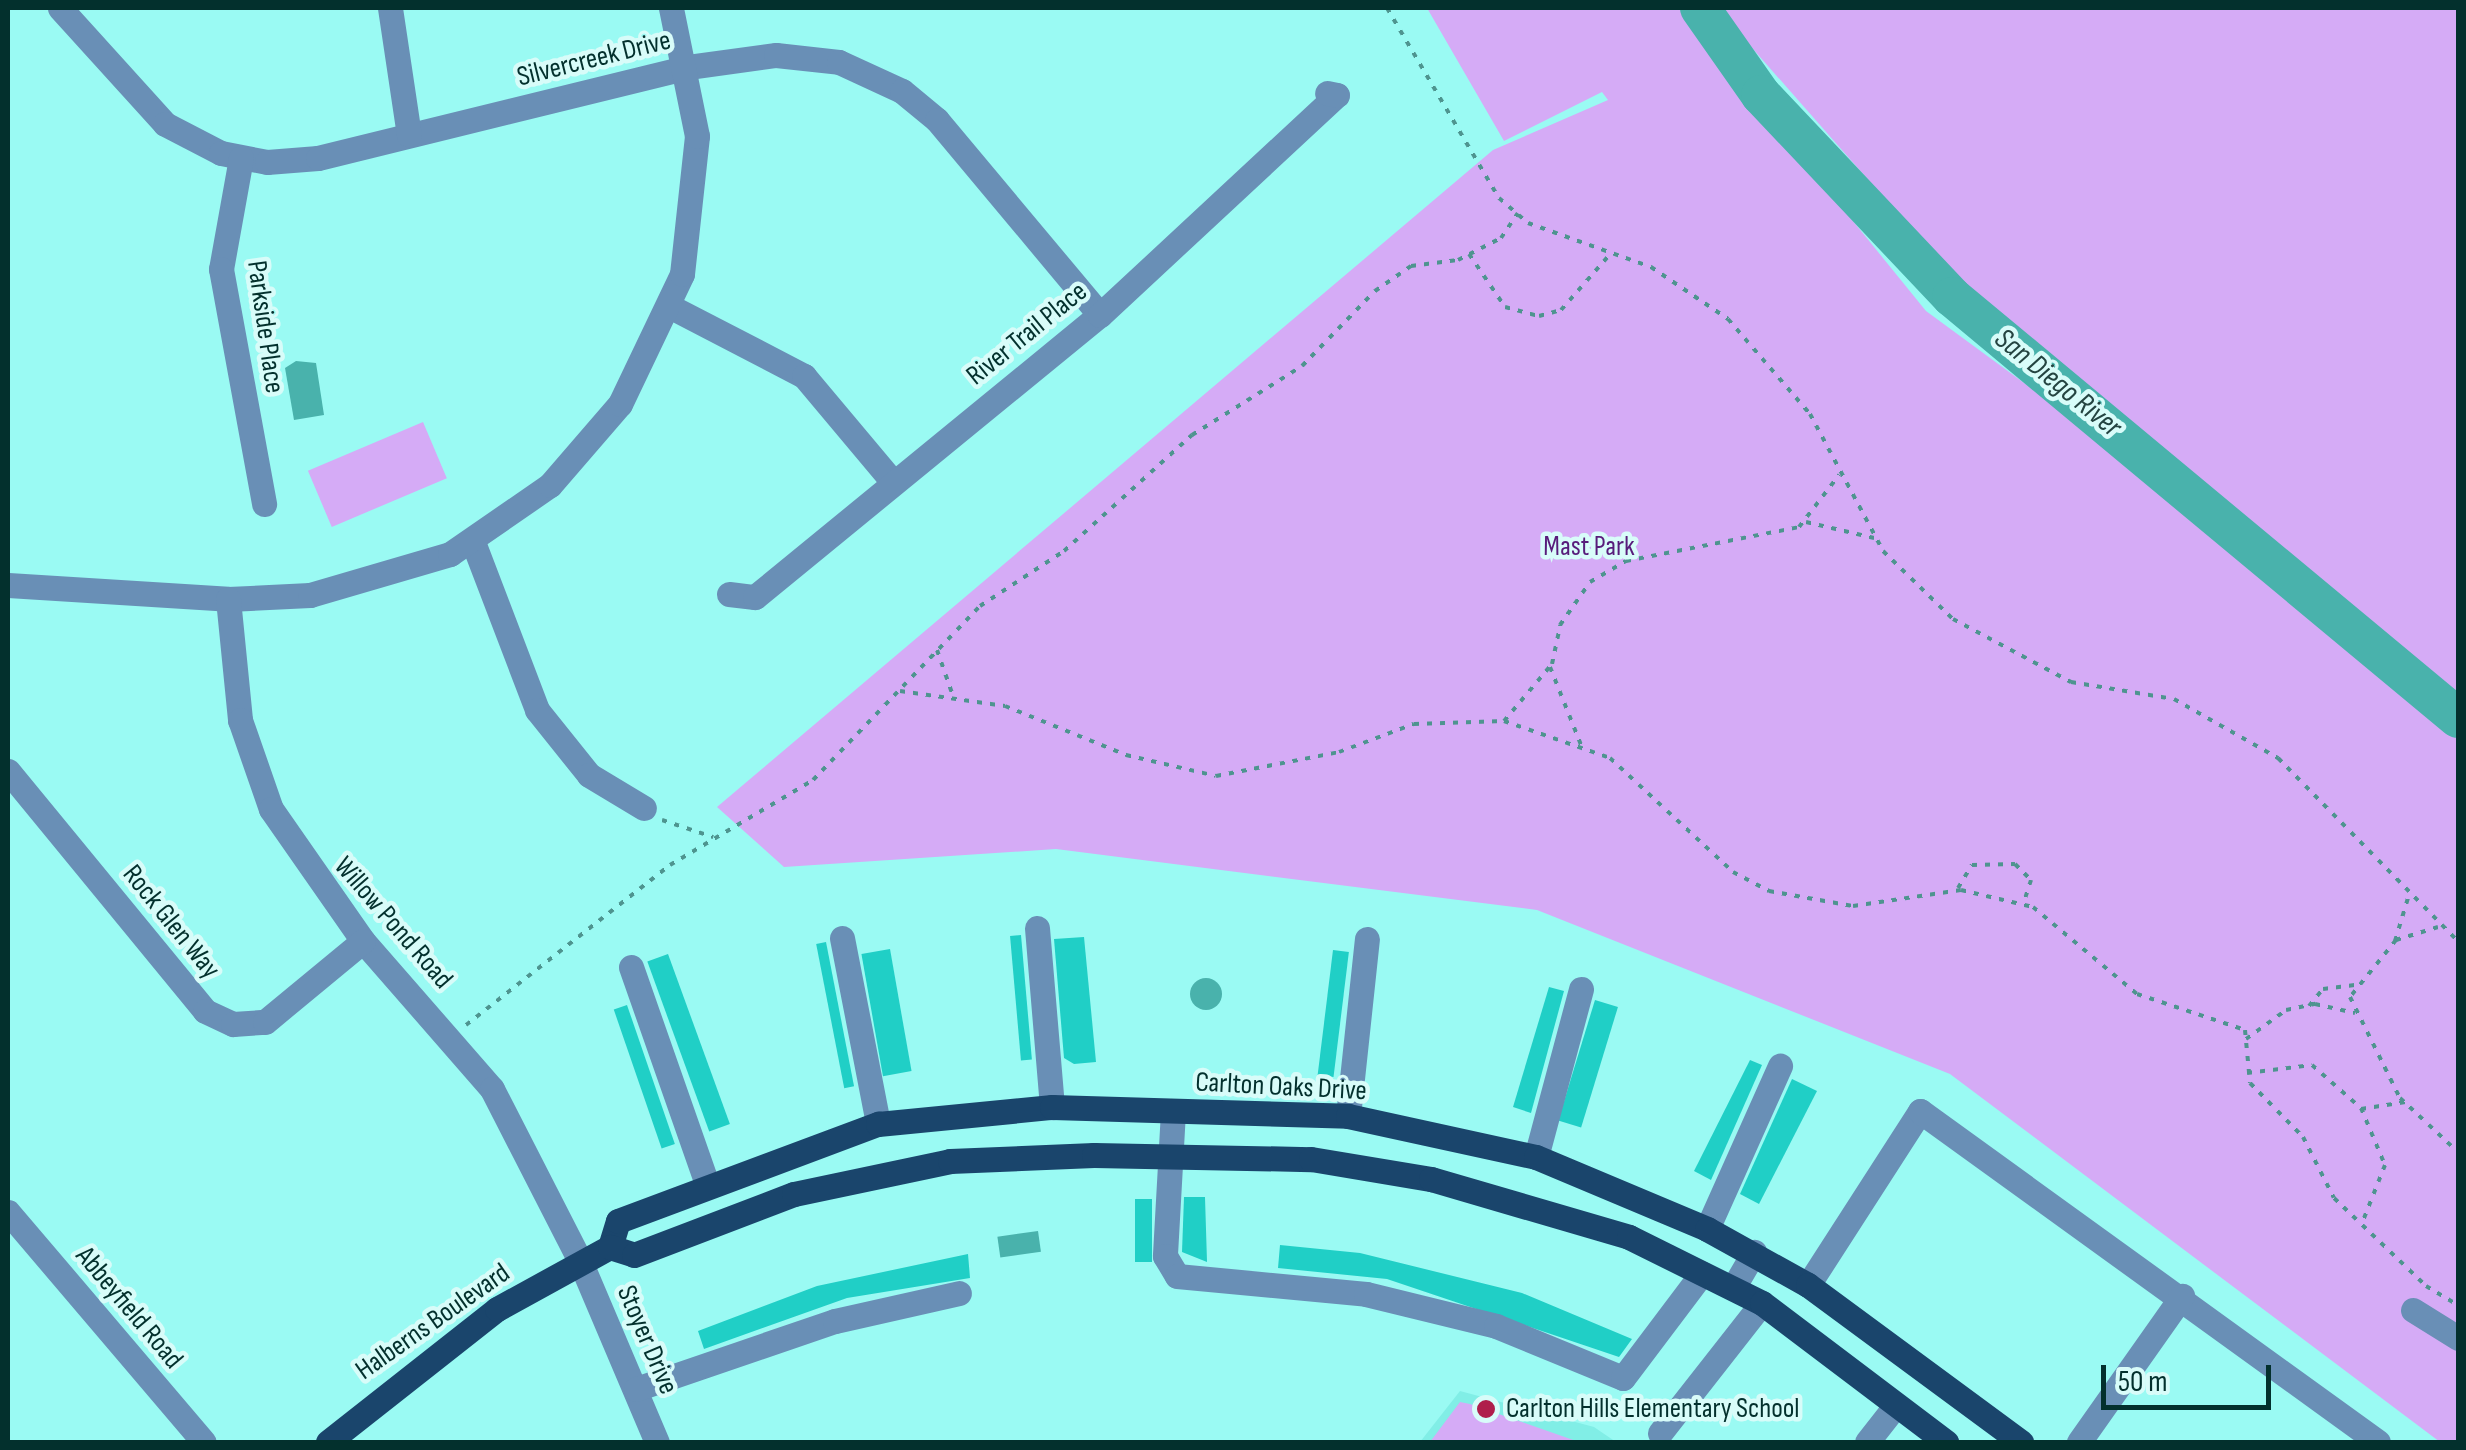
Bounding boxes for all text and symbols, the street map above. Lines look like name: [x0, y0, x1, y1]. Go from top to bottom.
street label: Silvercreek Drive: [514, 24, 674, 94]
street label: Parkside Place: [239, 259, 291, 395]
street label: River Trail Place: [960, 275, 1094, 393]
water label: San Diego River: [1987, 321, 2129, 445]
park label: Mast Park: [1543, 530, 1635, 564]
street label: Willow Pond Road: [327, 850, 459, 996]
street label: Rock Glen Way: [115, 858, 227, 986]
street label: Carlton Oaks Drive: [1194, 1066, 1368, 1108]
street label: Abbeyfield Road: [68, 1240, 190, 1376]
street label: Halberns Boulevard: [350, 1257, 516, 1387]
street label: Stoyer Drive: [609, 1281, 685, 1399]
scale bar: [2106, 1345, 2276, 1407]
text: 50 m: [2118, 1364, 2167, 1400]
place label: Carlton Hills Elementary School: [1506, 1392, 1800, 1426]
marker: Carlton Hills Elementary School: [1475, 1398, 1497, 1420]

